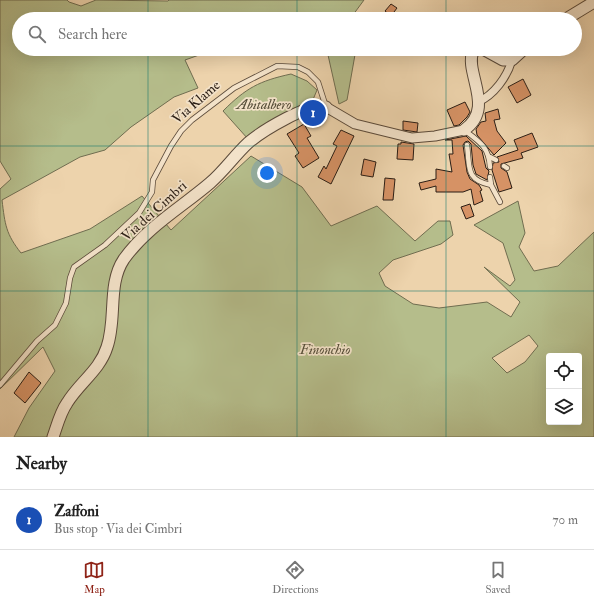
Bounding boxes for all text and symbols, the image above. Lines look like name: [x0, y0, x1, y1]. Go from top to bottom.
search box: [12, 12, 582, 56]
icon: search: [26, 23, 48, 45]
text: Search here: [58, 25, 127, 44]
street label: Via Klame: [169, 76, 224, 127]
park label: Abitalbero: [235, 96, 291, 113]
pin: 1: [300, 98, 326, 128]
your location: [257, 163, 277, 183]
street label: Via dei Cimbri: [118, 177, 190, 245]
park label: Finonchio: [299, 341, 350, 358]
map controls: [546, 353, 582, 425]
button: locate: [546, 353, 582, 389]
button: layers: [546, 389, 582, 425]
text: Nearby: [16, 453, 67, 474]
text: Zaffoni: [54, 502, 99, 521]
text: 1: [27, 512, 31, 528]
text: 70 m: [553, 512, 578, 528]
text: Bus stop · Via dei Cimbri: [54, 521, 182, 537]
tab: Map: [83, 559, 105, 596]
tab: Directions: [272, 559, 319, 596]
tab: Saved: [485, 559, 511, 596]

